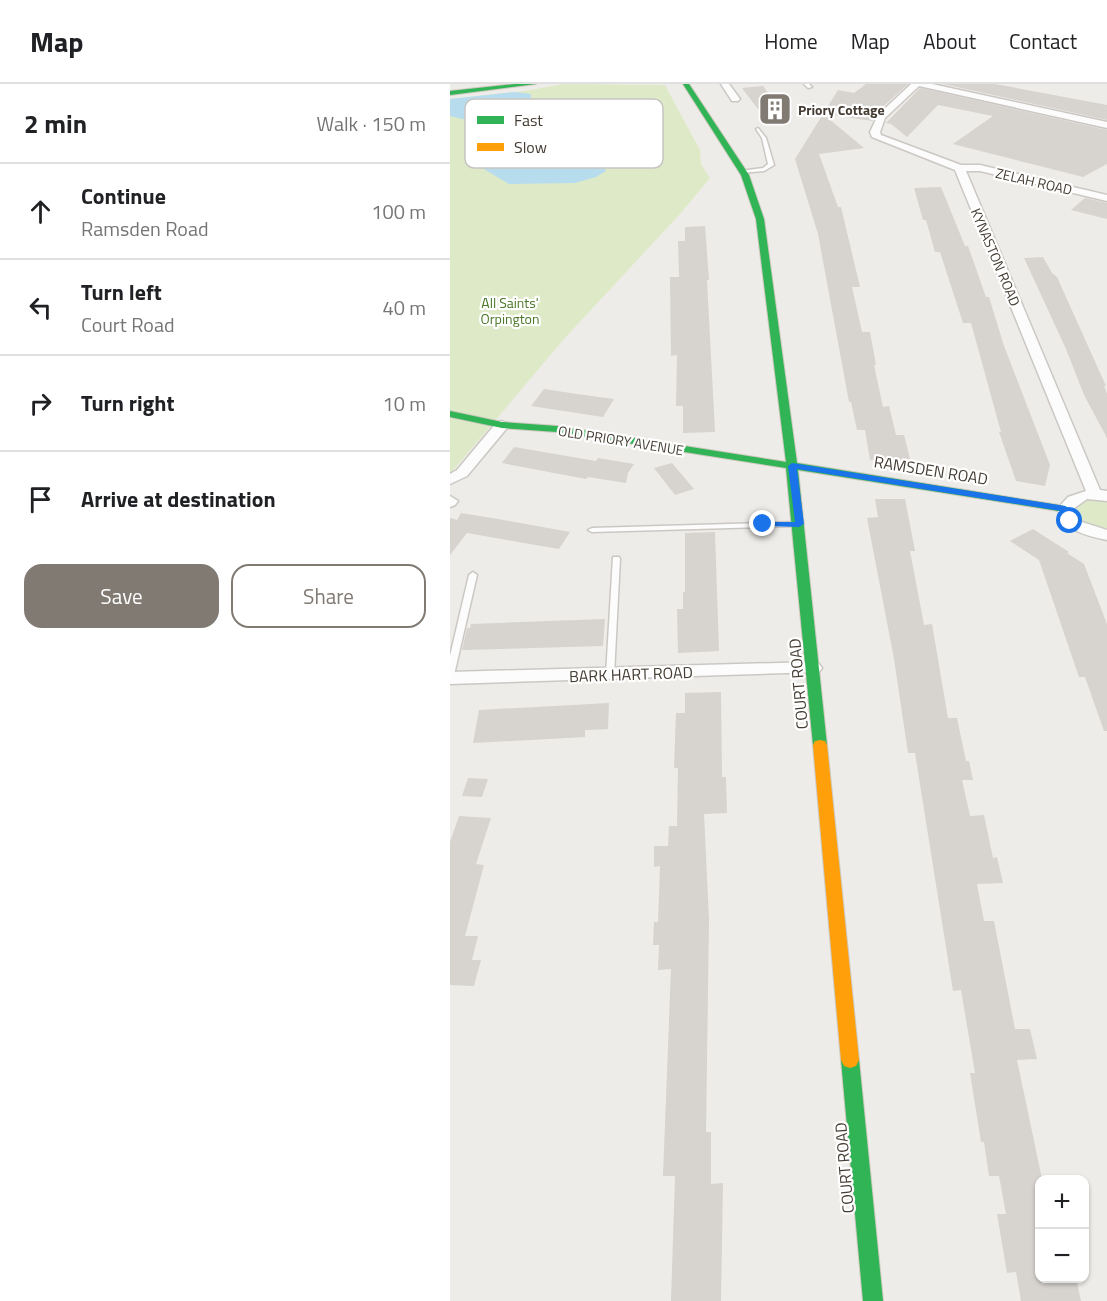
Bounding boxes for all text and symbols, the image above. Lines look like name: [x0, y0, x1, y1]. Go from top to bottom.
text: Map: [30, 20, 84, 63]
text: Home: [764, 25, 818, 57]
text: Map: [851, 25, 890, 57]
text: About: [923, 25, 976, 57]
text: Contact: [1009, 25, 1077, 57]
building icon: Priory Cottage: [757, 91, 793, 127]
legend: [465, 99, 663, 168]
place label: Priory Cottage: [798, 99, 885, 120]
text: 2 min: [24, 104, 87, 143]
text: Walk · 150 m: [317, 108, 426, 139]
text: Fast: [514, 108, 543, 132]
text: Slow: [514, 135, 547, 159]
street label: ZELAH ROAD: [994, 162, 1074, 200]
text: Continue: [81, 179, 166, 213]
icon: ahead: [24, 195, 57, 228]
text: 100 m: [371, 196, 426, 227]
street label: KYNASTON ROAD: [966, 205, 1026, 309]
text: Ramsden Road: [81, 213, 208, 244]
text: Turn left: [81, 275, 162, 309]
icon: left: [24, 291, 57, 324]
text: 40 m: [382, 292, 426, 323]
park label: All Saints' Orpington: [480, 292, 540, 329]
text: Court Road: [81, 309, 175, 340]
text: Turn right: [81, 386, 175, 420]
icon: right: [24, 387, 57, 420]
text: 10 m: [382, 388, 426, 419]
street label: OLD PRIORY AVENUE: [557, 420, 685, 460]
street label: RAMSDEN ROAD: [872, 449, 990, 491]
text: Arrive at destination: [81, 482, 276, 516]
icon: arrive: [24, 483, 57, 516]
route start: [1056, 507, 1082, 533]
route end: [749, 510, 775, 536]
button: Save: [24, 564, 219, 628]
button: Share: [231, 564, 426, 628]
street label: COURT ROAD: [782, 638, 814, 730]
street label: BARK HART ROAD: [569, 660, 693, 688]
street label: COURT ROAD: [828, 1122, 860, 1214]
map controls: [1035, 1175, 1089, 1283]
button: +: [1035, 1175, 1089, 1229]
button: −: [1035, 1229, 1089, 1283]

